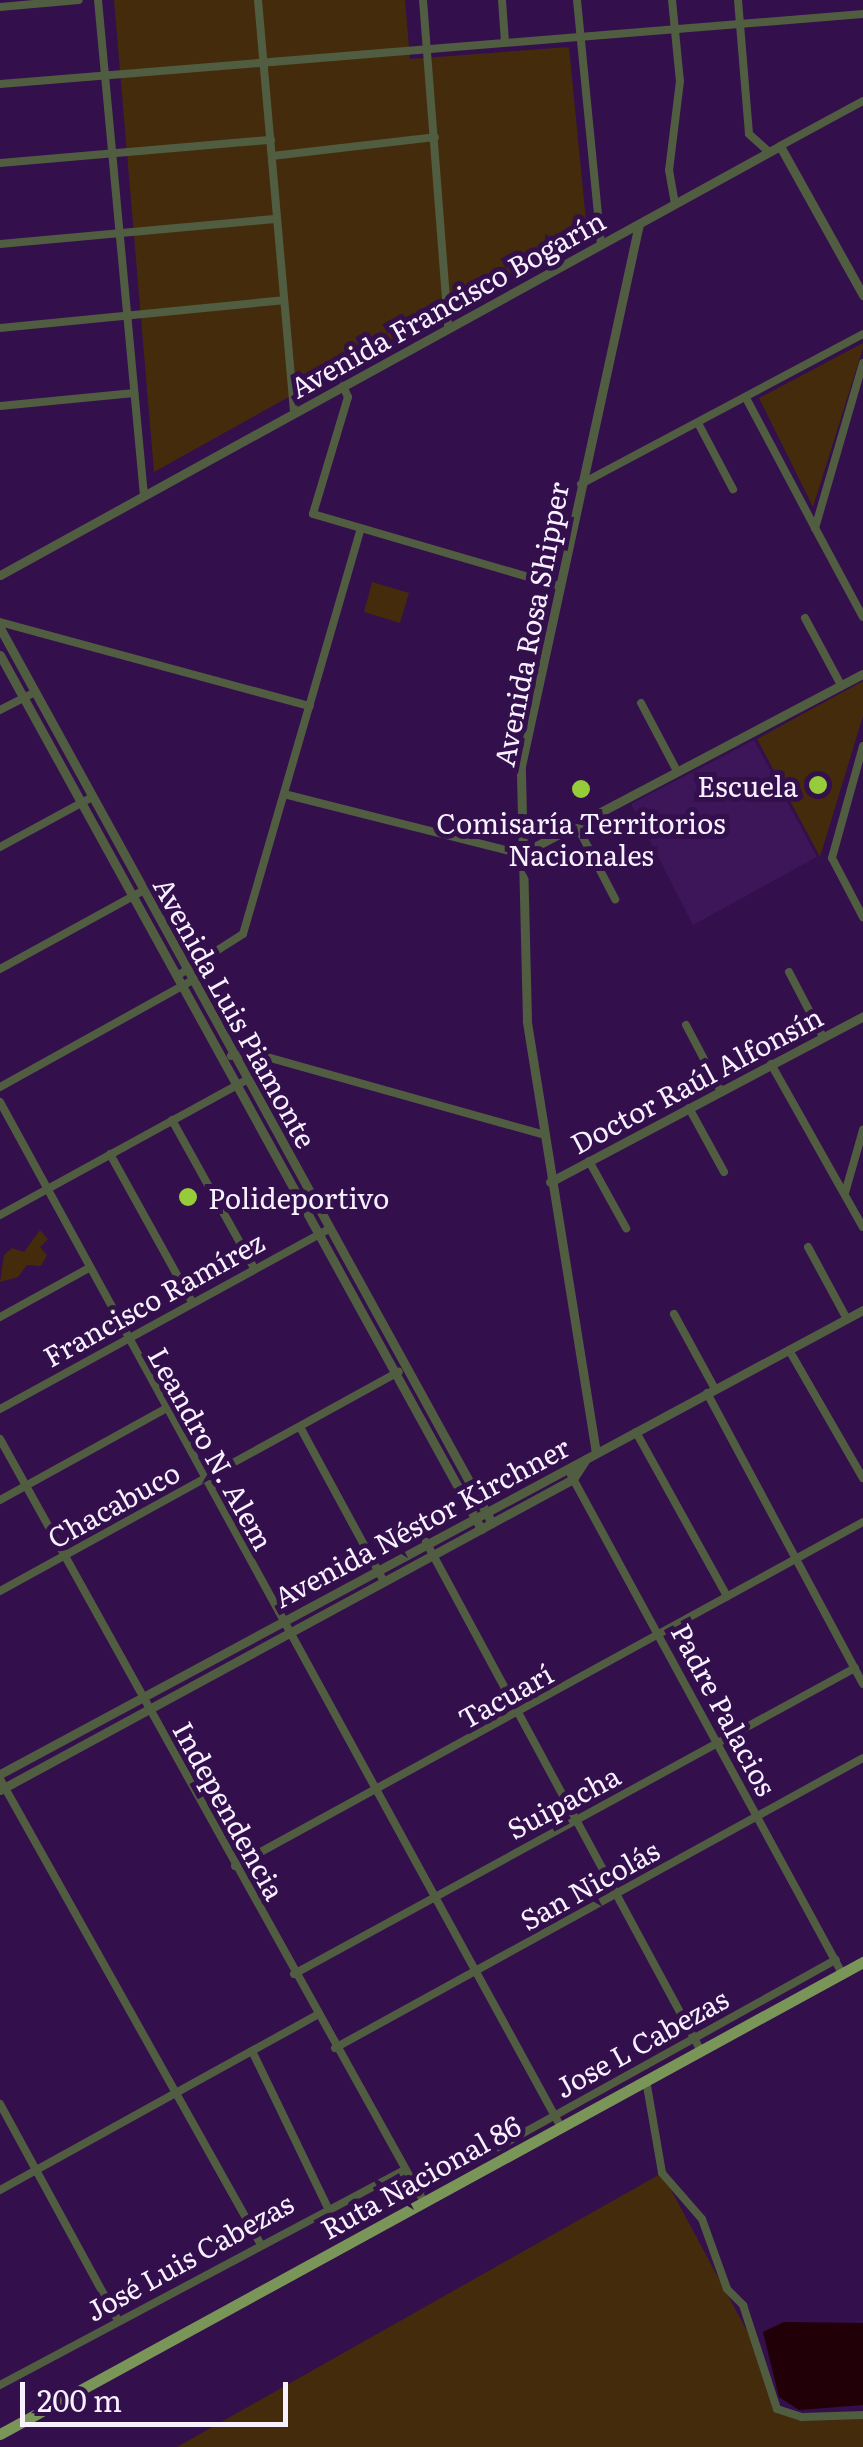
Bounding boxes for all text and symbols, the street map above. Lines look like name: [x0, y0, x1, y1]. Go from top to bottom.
street label: Avenida Francisco Bogarín: [284, 202, 610, 404]
street label: Avenida Rosa Shipper: [486, 479, 574, 769]
place label: Escuela: [697, 768, 798, 802]
marker: Escuela: [807, 774, 829, 796]
marker: Comisaría Territorios Nacionales: [570, 778, 592, 800]
place label: Comisaría Territorios Nacionales: [436, 805, 726, 871]
street label: Avenida Luis Piamonte: [148, 871, 324, 1153]
street label: Doctor Raúl Alfonsín: [564, 998, 828, 1160]
place label: Polideportivo: [208, 1180, 389, 1214]
marker: Polideportivo: [177, 1186, 199, 1208]
street label: Francisco Ramírez: [37, 1223, 269, 1373]
street label: Leandro N. Alem: [142, 1341, 282, 1555]
street label: Avenida Néstor Kirchner: [268, 1429, 574, 1613]
street label: Chacabuco: [41, 1454, 185, 1554]
street label: Padre Palacios: [666, 1617, 784, 1801]
street label: Tacuarí: [452, 1655, 558, 1735]
street label: Independencia: [167, 1715, 293, 1905]
street label: Suipacha: [501, 1757, 625, 1845]
street label: San Nicolás: [514, 1832, 664, 1936]
street label: Jose L Cabezas: [549, 1981, 733, 2103]
street label: Ruta Nacional 86: [314, 2107, 526, 2245]
street label: José Luis Cabezas: [79, 2185, 299, 2327]
scale bar: [25, 2362, 292, 2424]
text: 200 m: [37, 2377, 122, 2421]

